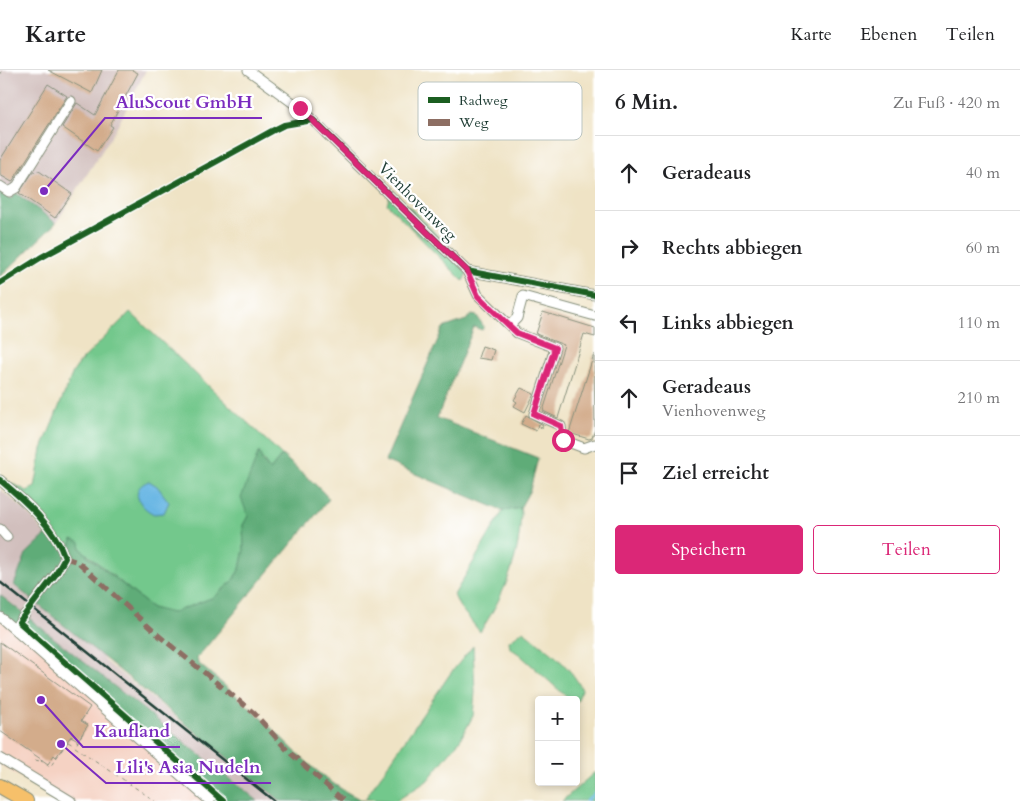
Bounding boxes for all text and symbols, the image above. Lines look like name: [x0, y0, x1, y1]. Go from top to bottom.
text: Karte: [25, 18, 86, 51]
text: Karte: [790, 22, 832, 47]
text: Ebenen: [860, 22, 918, 47]
text: Teilen: [946, 22, 995, 47]
legend: [418, 82, 582, 140]
callout: AluScout GmbH: [105, 85, 262, 118]
text: 6 Min.: [615, 88, 678, 117]
text: AluScout GmbH: [115, 90, 253, 115]
text: Radweg: [459, 91, 508, 110]
text: Zu Fuß · 420 m: [893, 92, 1000, 114]
route end: [289, 97, 312, 120]
text: Weg: [458, 113, 489, 132]
street label: Vienhovenweg: [373, 157, 462, 246]
icon: ahead: [615, 159, 643, 187]
text: Geradeaus: [662, 160, 751, 186]
text: 40 m: [966, 162, 1000, 184]
icon: right: [615, 234, 643, 262]
text: Rechts abbiegen: [662, 235, 803, 261]
text: 60 m: [966, 237, 1000, 259]
icon: left: [615, 309, 643, 337]
text: Links abbiegen: [662, 310, 794, 336]
text: 110 m: [958, 312, 1000, 334]
text: Geradeaus: [662, 374, 751, 400]
icon: ahead: [615, 384, 643, 412]
text: 210 m: [958, 387, 1000, 409]
text: Vienhovenweg: [662, 400, 766, 422]
route start: [552, 429, 575, 452]
icon: arrive: [615, 459, 643, 487]
text: Ziel erreicht: [662, 460, 769, 486]
button: Speichern: [615, 525, 803, 574]
button: Teilen: [813, 525, 1000, 574]
map controls: [535, 696, 580, 786]
button: +: [535, 696, 580, 741]
callout: Kaufland: [83, 714, 180, 747]
text: Kaufland: [94, 719, 171, 744]
button: −: [535, 741, 580, 786]
callout: Lili's Asia Nudeln: [106, 750, 271, 783]
text: Lili's Asia Nudeln: [116, 755, 261, 780]

